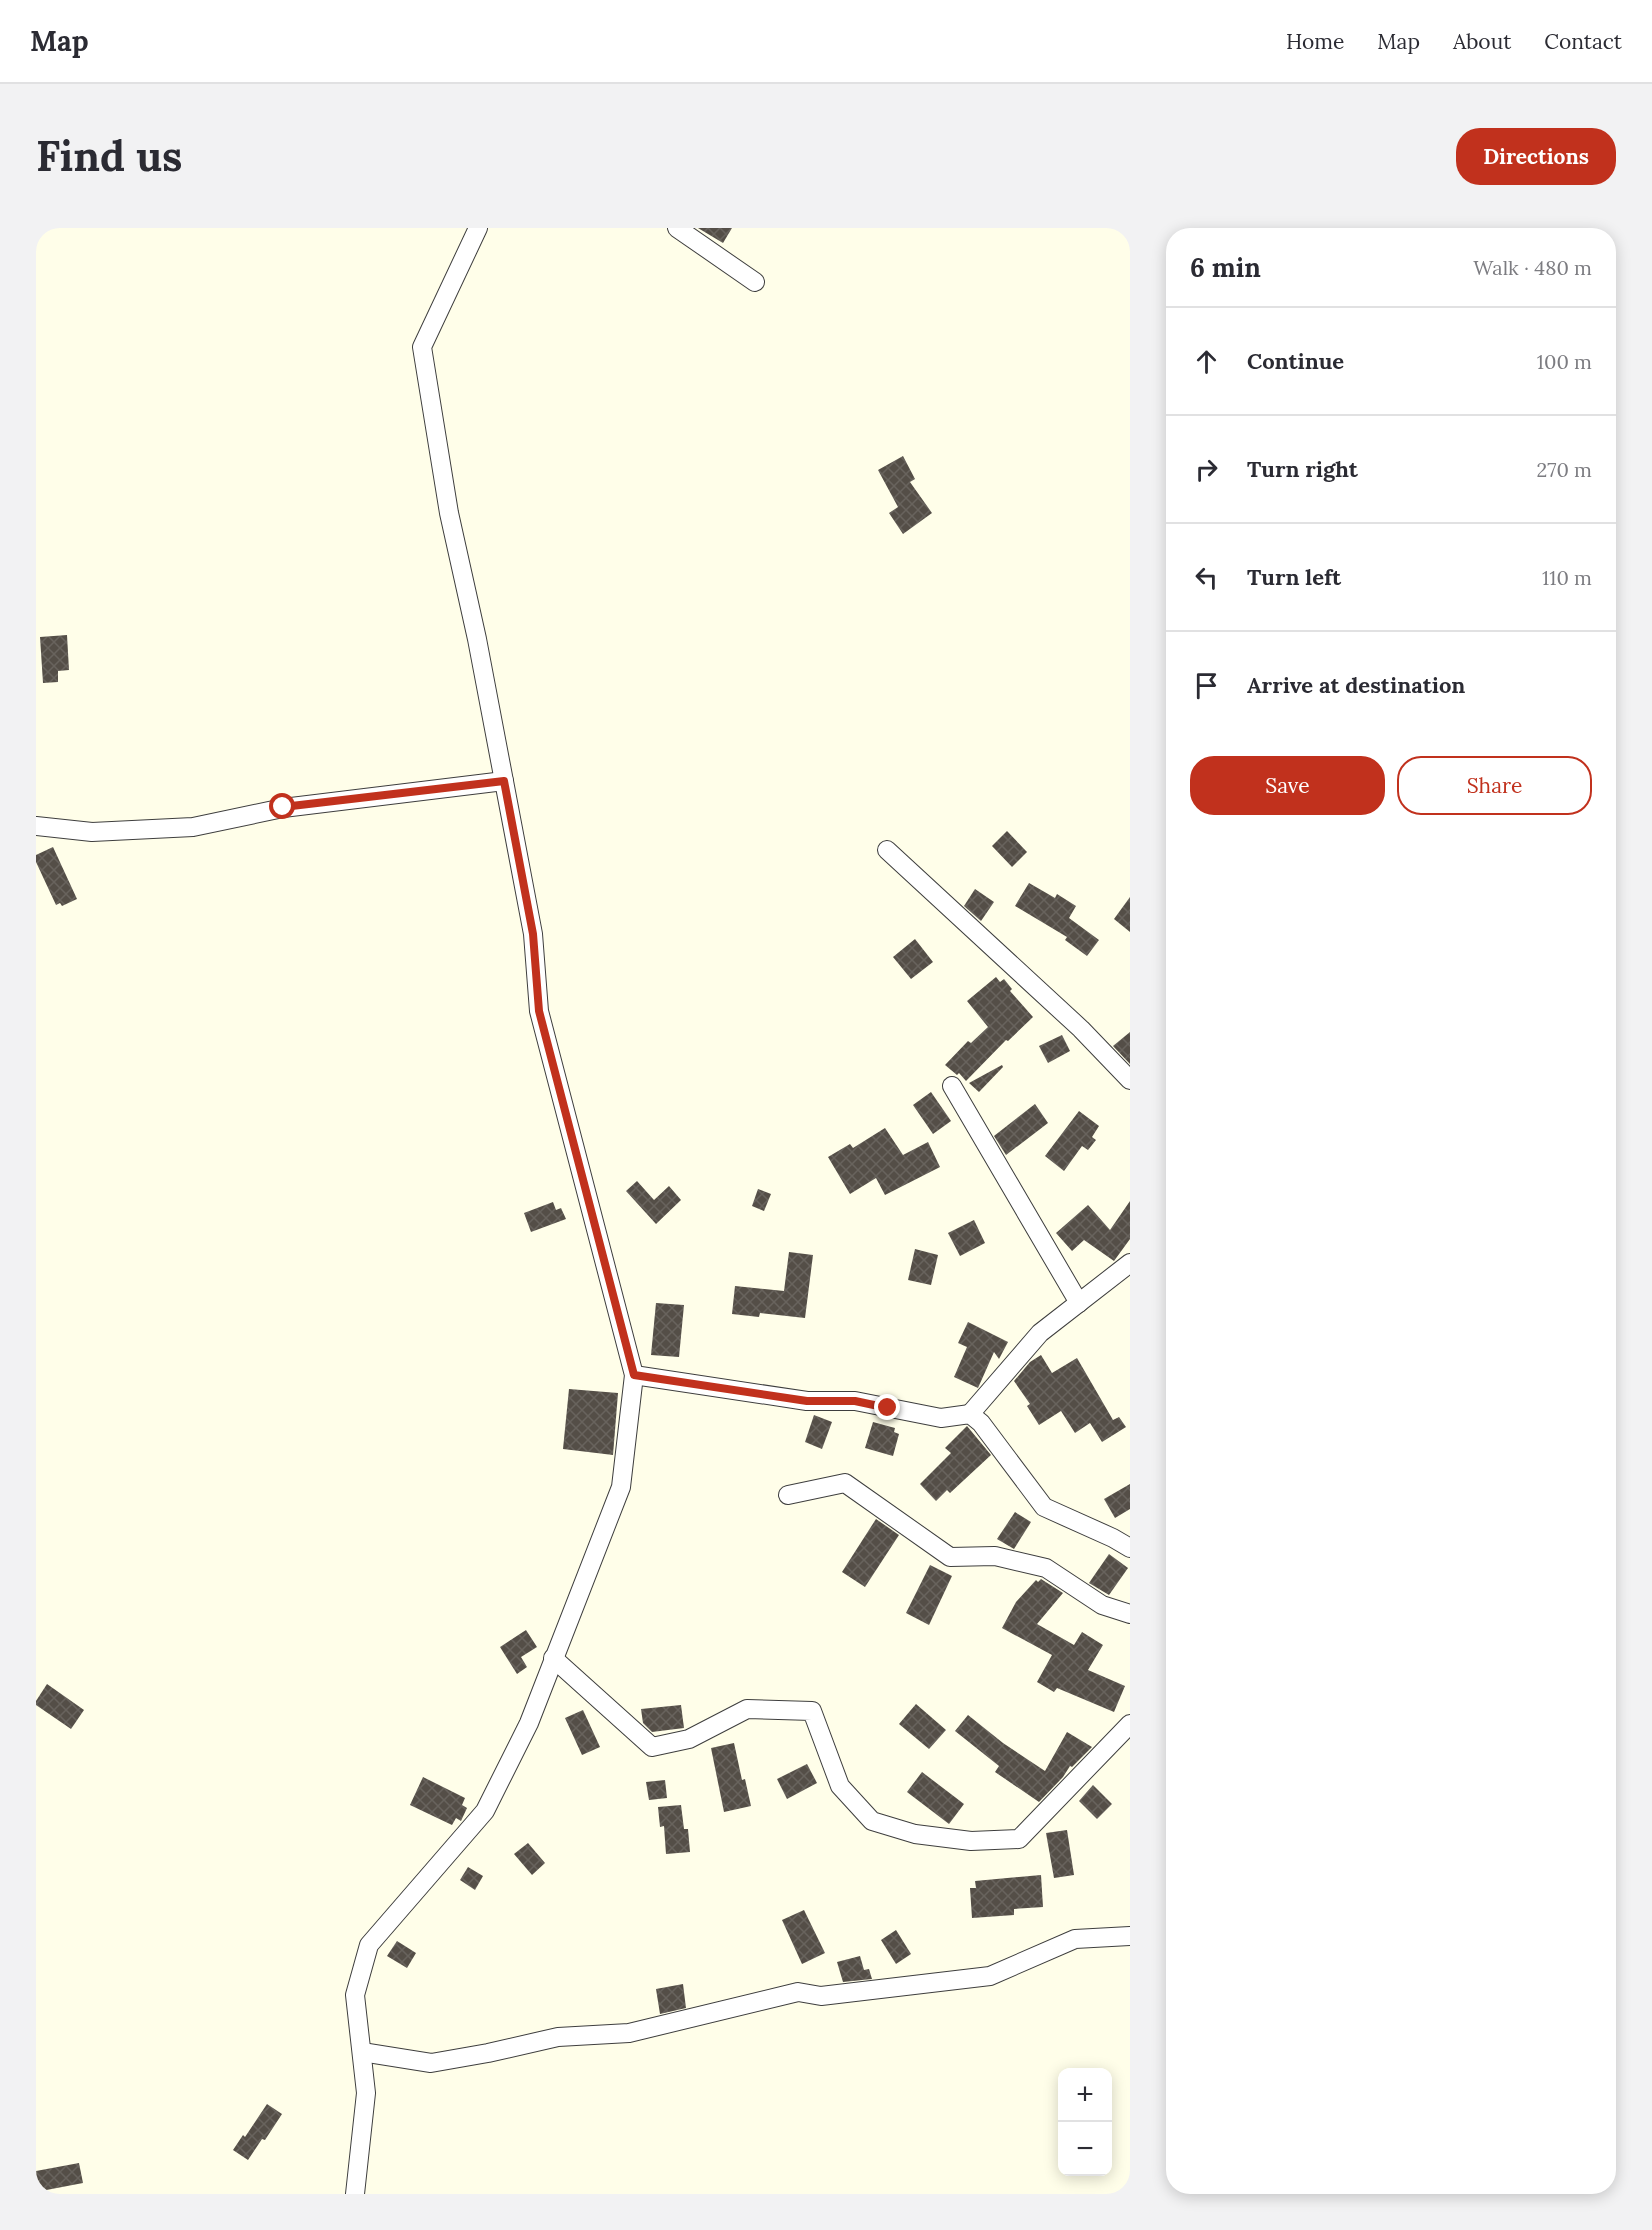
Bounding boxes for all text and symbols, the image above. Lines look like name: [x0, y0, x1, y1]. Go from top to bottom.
text: Map: [30, 23, 89, 59]
text: Home: [1286, 28, 1344, 55]
text: Map: [1377, 28, 1420, 55]
text: About: [1453, 28, 1511, 55]
text: Contact: [1544, 28, 1622, 55]
button: Directions: [1456, 128, 1616, 185]
text: Find us: [36, 129, 182, 183]
text: 6 min: [1190, 251, 1261, 284]
text: Walk · 480 m: [1473, 255, 1592, 280]
icon: ahead: [1190, 345, 1223, 378]
text: Continue: [1247, 347, 1344, 375]
text: 100 m: [1537, 349, 1592, 374]
icon: right: [1190, 453, 1223, 486]
text: Turn right: [1247, 455, 1358, 483]
text: 270 m: [1536, 457, 1592, 482]
icon: left: [1190, 561, 1223, 594]
text: Turn left: [1247, 563, 1341, 591]
text: 110 m: [1542, 565, 1592, 590]
icon: arrive: [1190, 669, 1223, 702]
text: Arrive at destination: [1247, 671, 1465, 699]
button: Save: [1190, 756, 1385, 815]
button: Share: [1397, 756, 1592, 815]
route start: [269, 793, 295, 819]
route end: [874, 1394, 900, 1420]
map controls: [1058, 2068, 1112, 2176]
button: +: [1058, 2068, 1112, 2122]
button: −: [1058, 2122, 1112, 2176]

